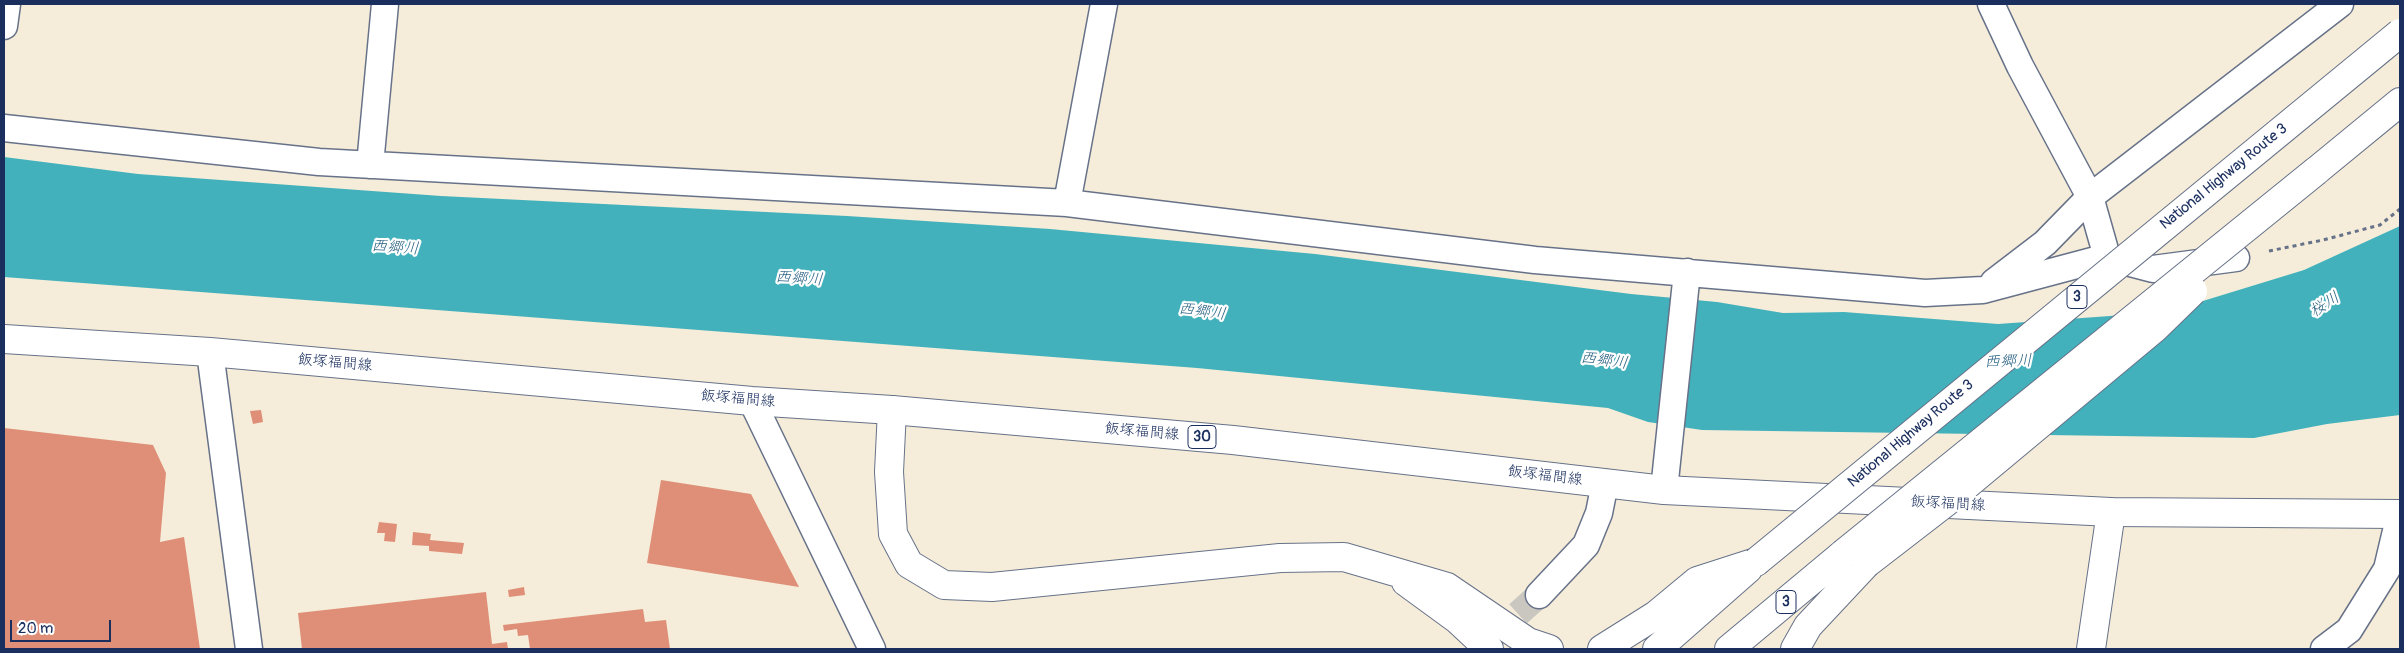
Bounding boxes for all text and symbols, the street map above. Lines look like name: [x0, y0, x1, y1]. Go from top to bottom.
street label: National Highway Route 3: [2157, 120, 2291, 234]
water label: 西郷川: [370, 237, 420, 259]
water label: 西郷川: [774, 268, 824, 290]
road number: 3: [2067, 286, 2087, 308]
water label: 桜川: [2306, 288, 2344, 322]
water label: 西郷川: [1177, 300, 1227, 324]
water label: 西郷川: [1579, 349, 1629, 373]
street label: 飯塚福間線: [297, 351, 373, 375]
water label: 西郷川: [1984, 352, 2032, 372]
street label: National Highway Route 3: [1844, 376, 1978, 492]
street label: 飯塚福間線: [700, 387, 776, 411]
street label: 飯塚福間線: [1104, 420, 1180, 444]
road number: 30: [1188, 426, 1216, 448]
street label: 飯塚福間線: [1507, 462, 1583, 490]
street label: 飯塚福間線: [1910, 493, 1986, 515]
road number: 3: [1776, 590, 1796, 614]
scale bar: [12, 610, 114, 642]
text: 20 m: [18, 619, 53, 638]

